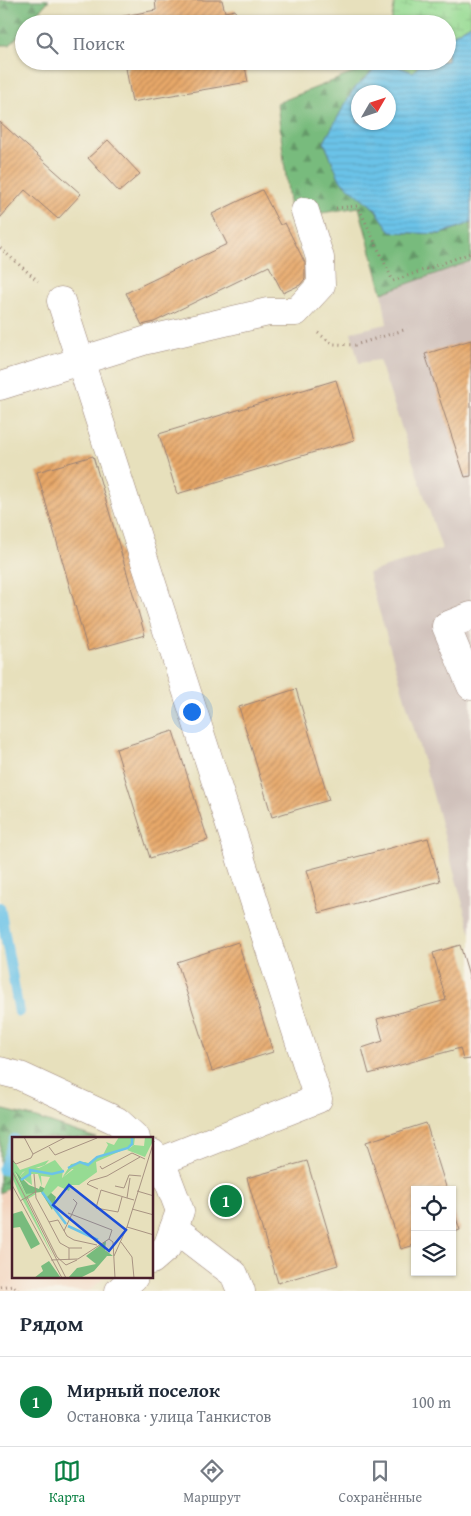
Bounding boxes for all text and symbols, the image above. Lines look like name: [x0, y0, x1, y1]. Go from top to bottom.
search box: [15, 15, 456, 70]
icon: search: [33, 29, 61, 57]
text: Поиск: [73, 29, 125, 57]
north arrow: [351, 85, 396, 130]
your location: [179, 699, 205, 725]
inset map: [12, 1137, 154, 1278]
pin: 1: [210, 1182, 242, 1220]
map controls: [411, 1186, 456, 1276]
button: locate: [411, 1186, 456, 1231]
button: layers: [411, 1231, 456, 1276]
text: Рядом: [20, 1308, 83, 1339]
text: Мирный поселок: [67, 1376, 220, 1404]
text: 1: [32, 1390, 40, 1414]
text: 100 m: [411, 1390, 451, 1414]
text: Остановка · улица Танкистов: [67, 1404, 271, 1428]
tab: Карта: [49, 1457, 85, 1507]
tab: Маршрут: [183, 1457, 241, 1507]
tab: Сохранённые: [339, 1457, 422, 1507]

